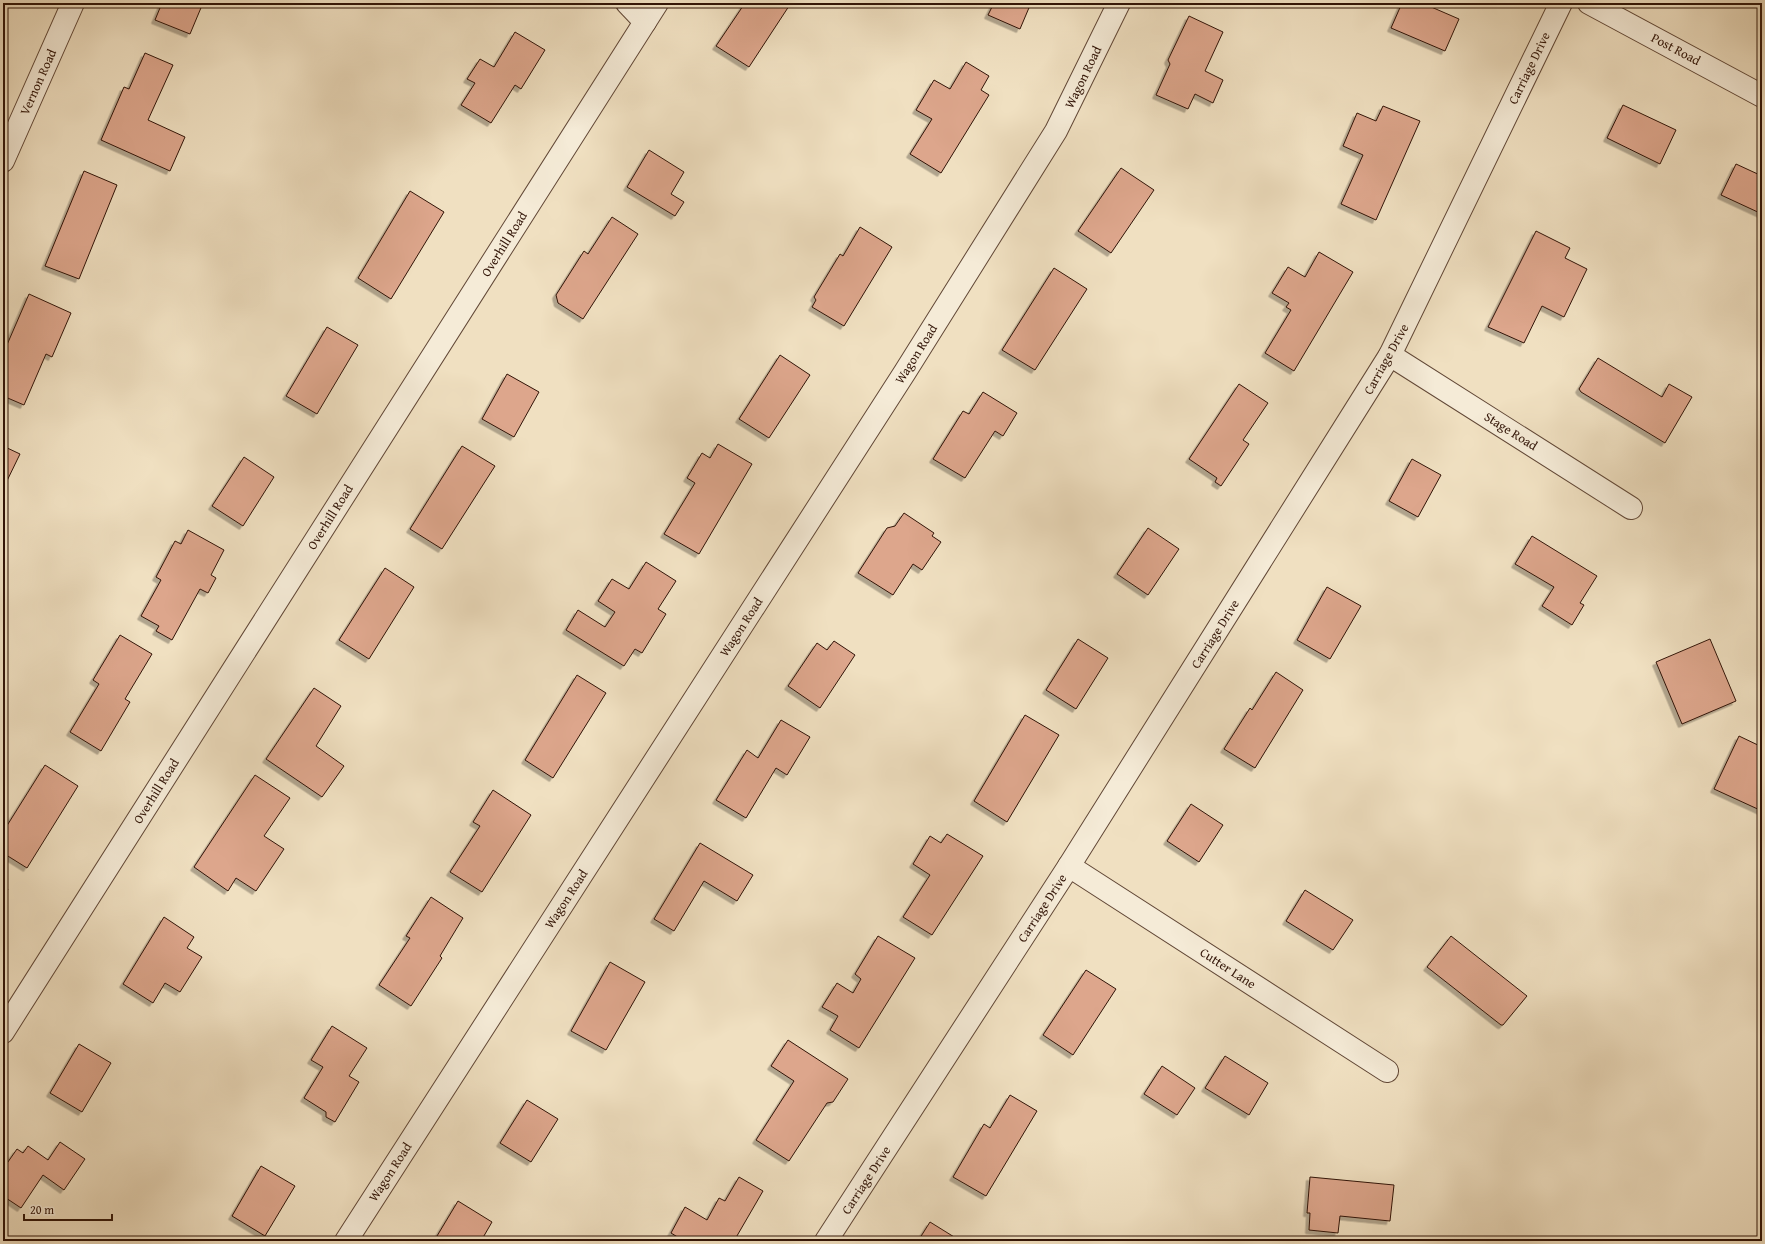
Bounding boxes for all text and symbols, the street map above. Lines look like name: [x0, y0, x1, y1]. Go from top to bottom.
street label: Post Road: [1648, 28, 1704, 70]
street label: Carriage Drive: [1503, 29, 1555, 107]
street label: Wagon Road: [1060, 43, 1106, 111]
street label: Vernon Road: [15, 46, 61, 118]
street label: Overhill Road: [476, 208, 532, 280]
street label: Wagon Road: [890, 320, 942, 388]
street label: Carriage Drive: [1359, 320, 1413, 398]
street label: Stage Road: [1481, 407, 1541, 455]
street label: Overhill Road: [302, 481, 358, 553]
street label: Wagon Road: [715, 594, 767, 660]
street label: Carriage Drive: [1186, 596, 1244, 672]
street label: Overhill Road: [128, 755, 184, 827]
street label: Wagon Road: [540, 866, 592, 932]
street label: Carriage Drive: [1013, 870, 1071, 946]
street label: Cutter Lane: [1196, 943, 1260, 993]
street label: Wagon Road: [364, 1139, 416, 1205]
street label: Carriage Drive: [837, 1142, 895, 1218]
scale bar: [24, 1196, 112, 1222]
text: 20 m: [30, 1201, 54, 1218]

